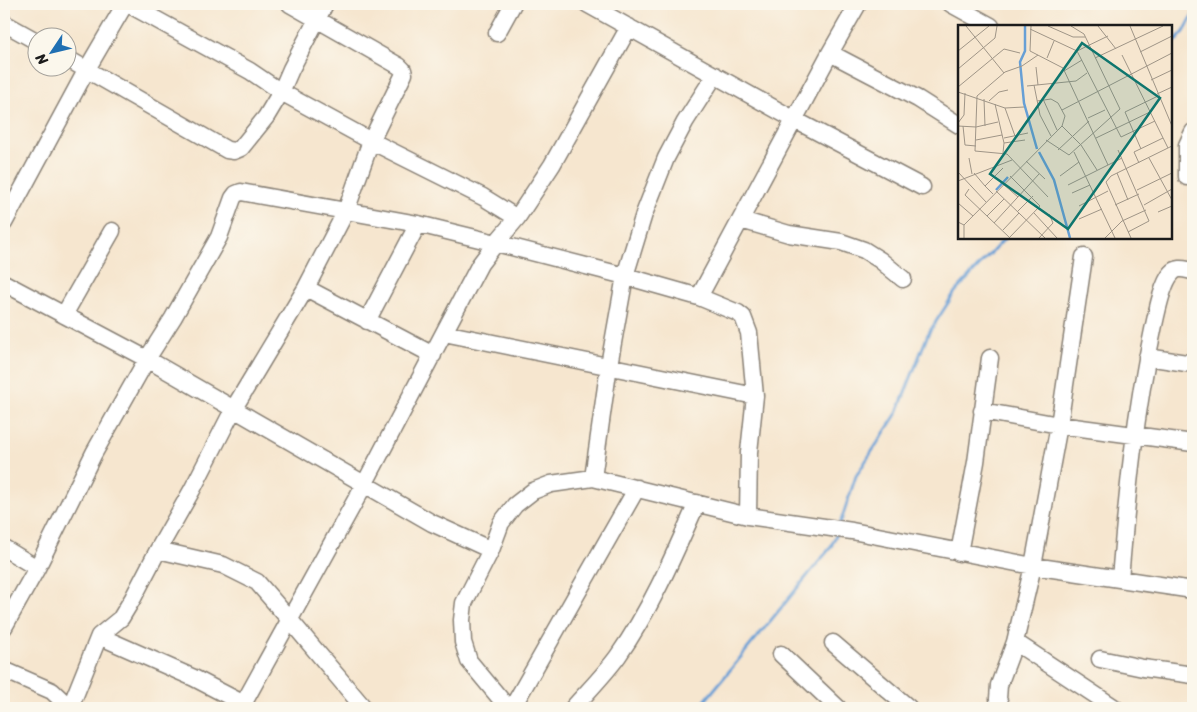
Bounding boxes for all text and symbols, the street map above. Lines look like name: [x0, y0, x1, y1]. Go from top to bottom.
inset map: [958, 25, 1172, 239]
north arrow: [28, 28, 78, 78]
text: N: [29, 48, 55, 71]

